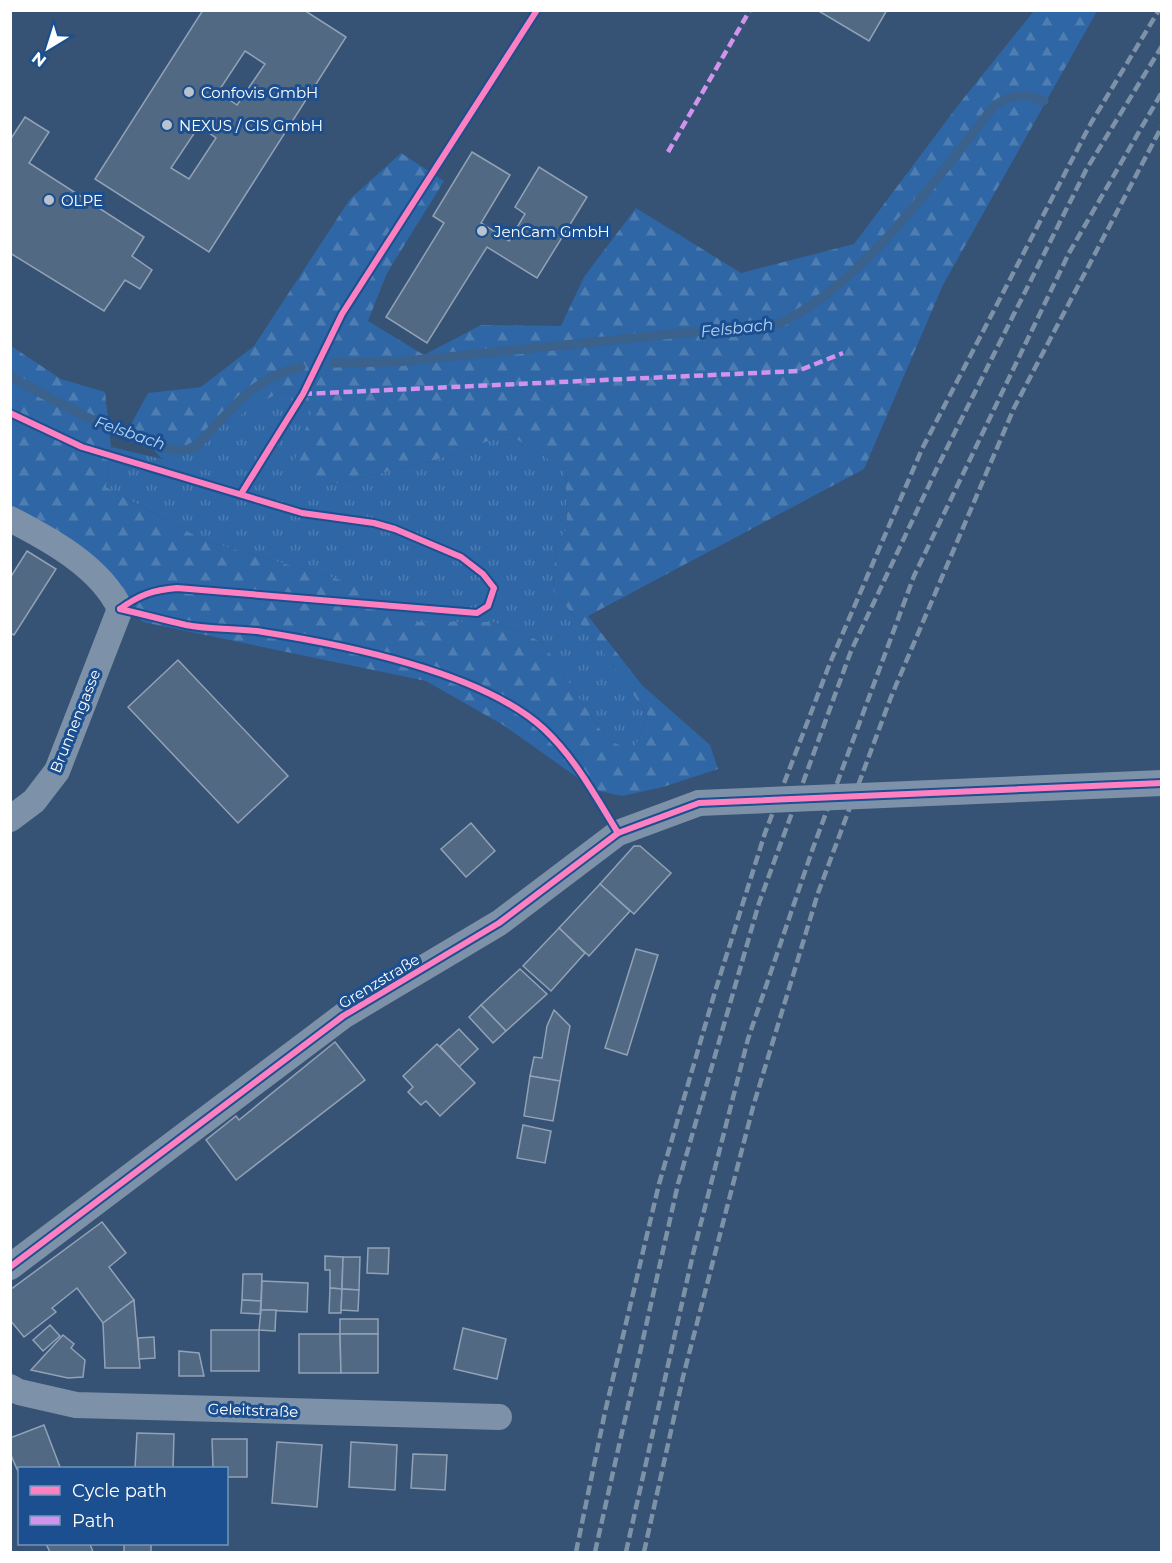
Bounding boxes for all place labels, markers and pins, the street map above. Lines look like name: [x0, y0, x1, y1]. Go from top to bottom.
place label: Confovis GmbH: [201, 83, 318, 102]
marker: Confovis GmbH: [182, 85, 196, 99]
place label: NEXUS / CIS GmbH: [179, 116, 323, 135]
marker: NEXUS / CIS GmbH: [160, 118, 174, 132]
place label: OLPE: [61, 191, 103, 210]
marker: OLPE: [42, 193, 56, 207]
place label: JenCam GmbH: [493, 222, 610, 241]
marker: JenCam GmbH: [475, 224, 489, 238]

